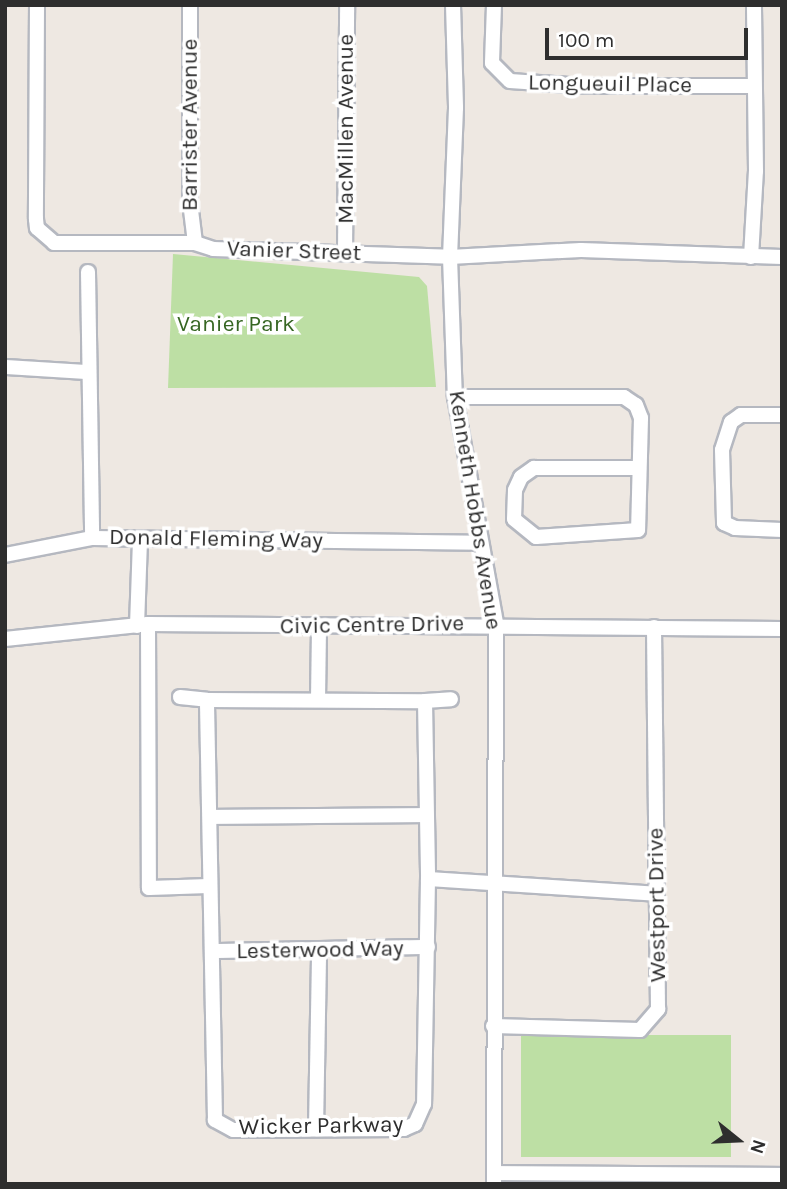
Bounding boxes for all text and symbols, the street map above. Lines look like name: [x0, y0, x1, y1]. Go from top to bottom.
scale bar: [549, 14, 752, 58]
text: 100 m: [558, 28, 615, 52]
street label: MacMillen Avenue: [332, 34, 360, 224]
street label: Barrister Avenue: [176, 39, 204, 211]
street label: Longueuil Place: [528, 69, 692, 99]
street label: Vanier Street: [226, 235, 362, 267]
park label: Vanier Park: [177, 310, 295, 338]
street label: Kenneth Hobbs Avenue: [442, 388, 508, 632]
street label: Donald Fleming Way: [109, 523, 323, 555]
street label: Civic Centre Drive: [280, 610, 464, 640]
street label: Westport Drive: [642, 828, 672, 982]
street label: Lesterwood Way: [236, 935, 404, 965]
north arrow: [703, 1105, 773, 1175]
street label: Wicker Parkway: [239, 1111, 403, 1141]
text: N: [745, 1137, 771, 1156]

